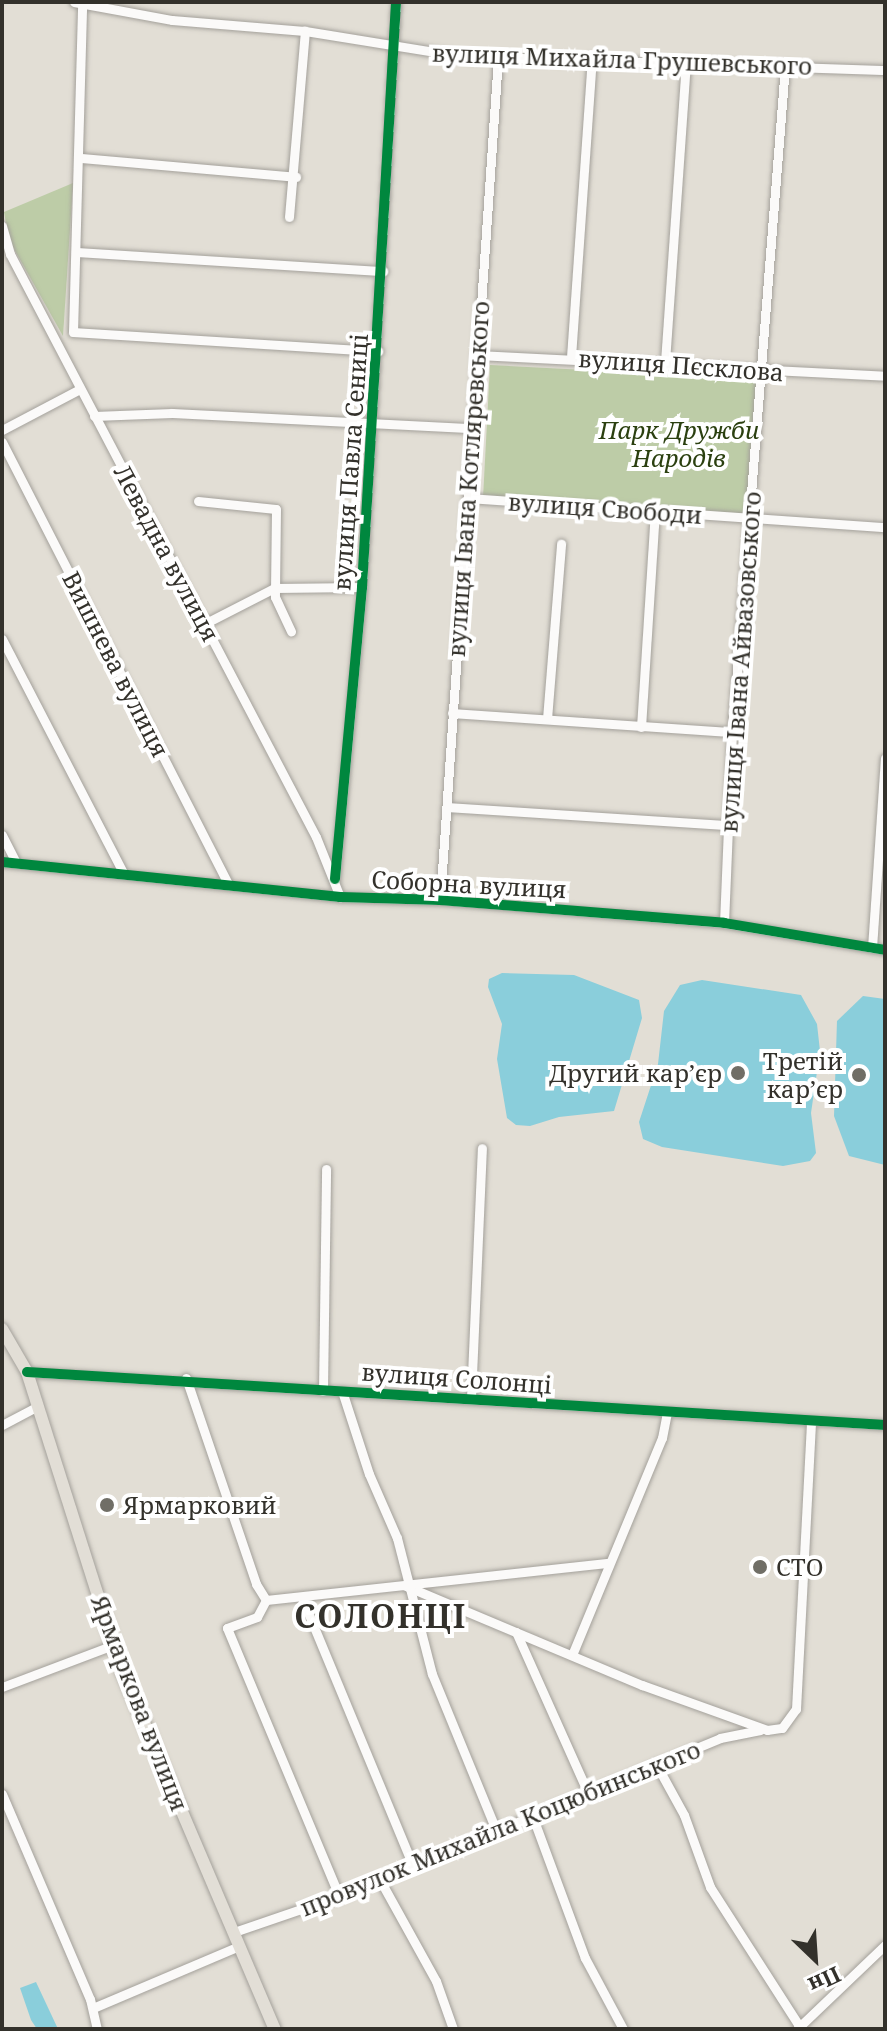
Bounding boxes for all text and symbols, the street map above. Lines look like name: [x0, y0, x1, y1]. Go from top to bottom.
street label: вулиця Михайла Грушевського: [431, 38, 813, 80]
street label: вулиця Івана Котляревського: [441, 300, 495, 658]
street label: вулиця Павла Сениці: [327, 332, 373, 592]
street label: вулиця Пєсклова: [577, 343, 785, 387]
park label: Парк Дружби Народів: [599, 416, 759, 472]
street label: Левадна вулиця: [108, 460, 226, 646]
street label: вулиця Свободи: [507, 487, 703, 529]
street label: вулиця Івана Айвазовського: [714, 490, 766, 834]
street label: Вишнева вулиця: [57, 567, 175, 761]
street label: Соборна вулиця: [371, 865, 567, 903]
place label: Третій кар’єр: [763, 1047, 843, 1103]
place label: Другий кар’єр: [549, 1059, 722, 1087]
marker: Другий кар’єр: [729, 1064, 747, 1082]
marker: Третій кар’єр: [850, 1066, 868, 1084]
street label: вулиця Солонці: [361, 1357, 553, 1399]
place label: Ярмарковий: [123, 1491, 277, 1519]
marker: Ярмарковий: [98, 1496, 116, 1514]
place label: СТО: [776, 1553, 823, 1581]
marker: СТО: [751, 1558, 769, 1576]
street label: Ярмаркова вулиця: [86, 1591, 194, 1815]
district label: СОЛОНЦІ: [295, 1597, 467, 1635]
street label: провулок Михайла Коцюбинського: [296, 1734, 704, 1922]
north arrow: [775, 1919, 855, 1999]
text: Пн: [804, 1960, 846, 2001]

